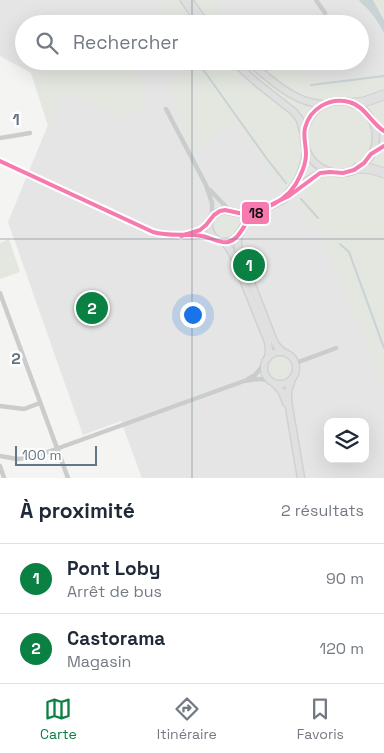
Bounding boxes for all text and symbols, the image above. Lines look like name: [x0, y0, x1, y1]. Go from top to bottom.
search box: [15, 15, 369, 70]
icon: search: [33, 29, 61, 57]
text: Rechercher: [73, 30, 179, 55]
text: 1: [12, 109, 20, 130]
line badge: 18: [241, 201, 270, 225]
text: 18: [249, 204, 264, 222]
pin: 1: [233, 246, 265, 284]
pin: 2: [76, 289, 108, 327]
your location: [180, 302, 206, 328]
text: 2: [11, 348, 21, 369]
map controls: [324, 418, 369, 463]
button: layers: [324, 418, 369, 463]
scale bar: [15, 443, 98, 466]
text: 100 m: [22, 446, 61, 464]
text: À proximité: [20, 497, 135, 524]
text: 2 résultats: [281, 500, 364, 521]
text: Pont Loby: [67, 556, 161, 581]
text: 1: [32, 568, 40, 589]
text: 90 m: [326, 568, 364, 589]
text: Arrêt de bus: [67, 581, 162, 602]
text: Castorama: [67, 626, 165, 651]
text: 2: [31, 638, 41, 659]
text: 120 m: [320, 638, 364, 659]
text: Magasin: [67, 651, 131, 672]
tab: Carte: [40, 695, 77, 743]
tab: Itinéraire: [157, 695, 217, 743]
tab: Favoris: [297, 695, 344, 743]

